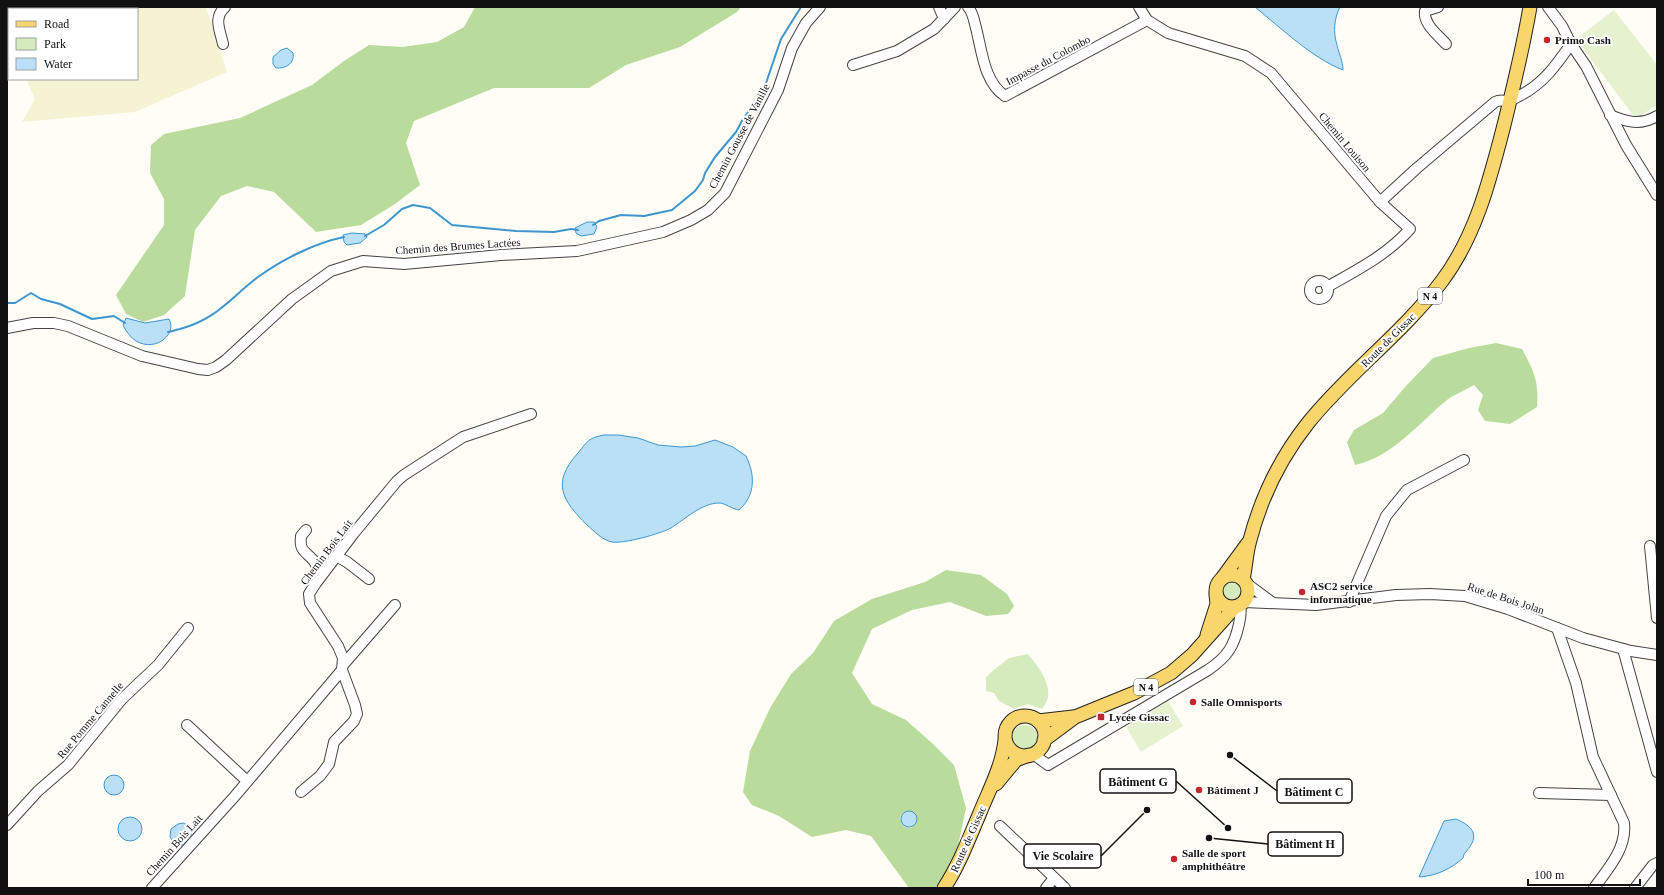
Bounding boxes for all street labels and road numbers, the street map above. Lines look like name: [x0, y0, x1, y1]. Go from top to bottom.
street label: Impasse du Colombo: [1004, 33, 1093, 87]
street label: Chemin Gousse de Vanille: [706, 82, 772, 190]
street label: Chemin Louison: [1317, 110, 1374, 174]
street label: Chemin des Brumes Lactées: [395, 236, 521, 256]
road number: N 4: [1418, 288, 1442, 304]
street label: Route de Gissac: [1358, 310, 1418, 370]
street label: Chemin Bois Lait: [298, 517, 354, 587]
street label: Rue de Bois Jolan: [1466, 580, 1546, 616]
street label: Rue Pomme Cannelle: [55, 679, 125, 761]
road number: N 4: [1134, 679, 1158, 695]
street label: Route de Gissac: [948, 804, 988, 874]
street label: Chemin Bois Lait: [143, 812, 205, 878]

